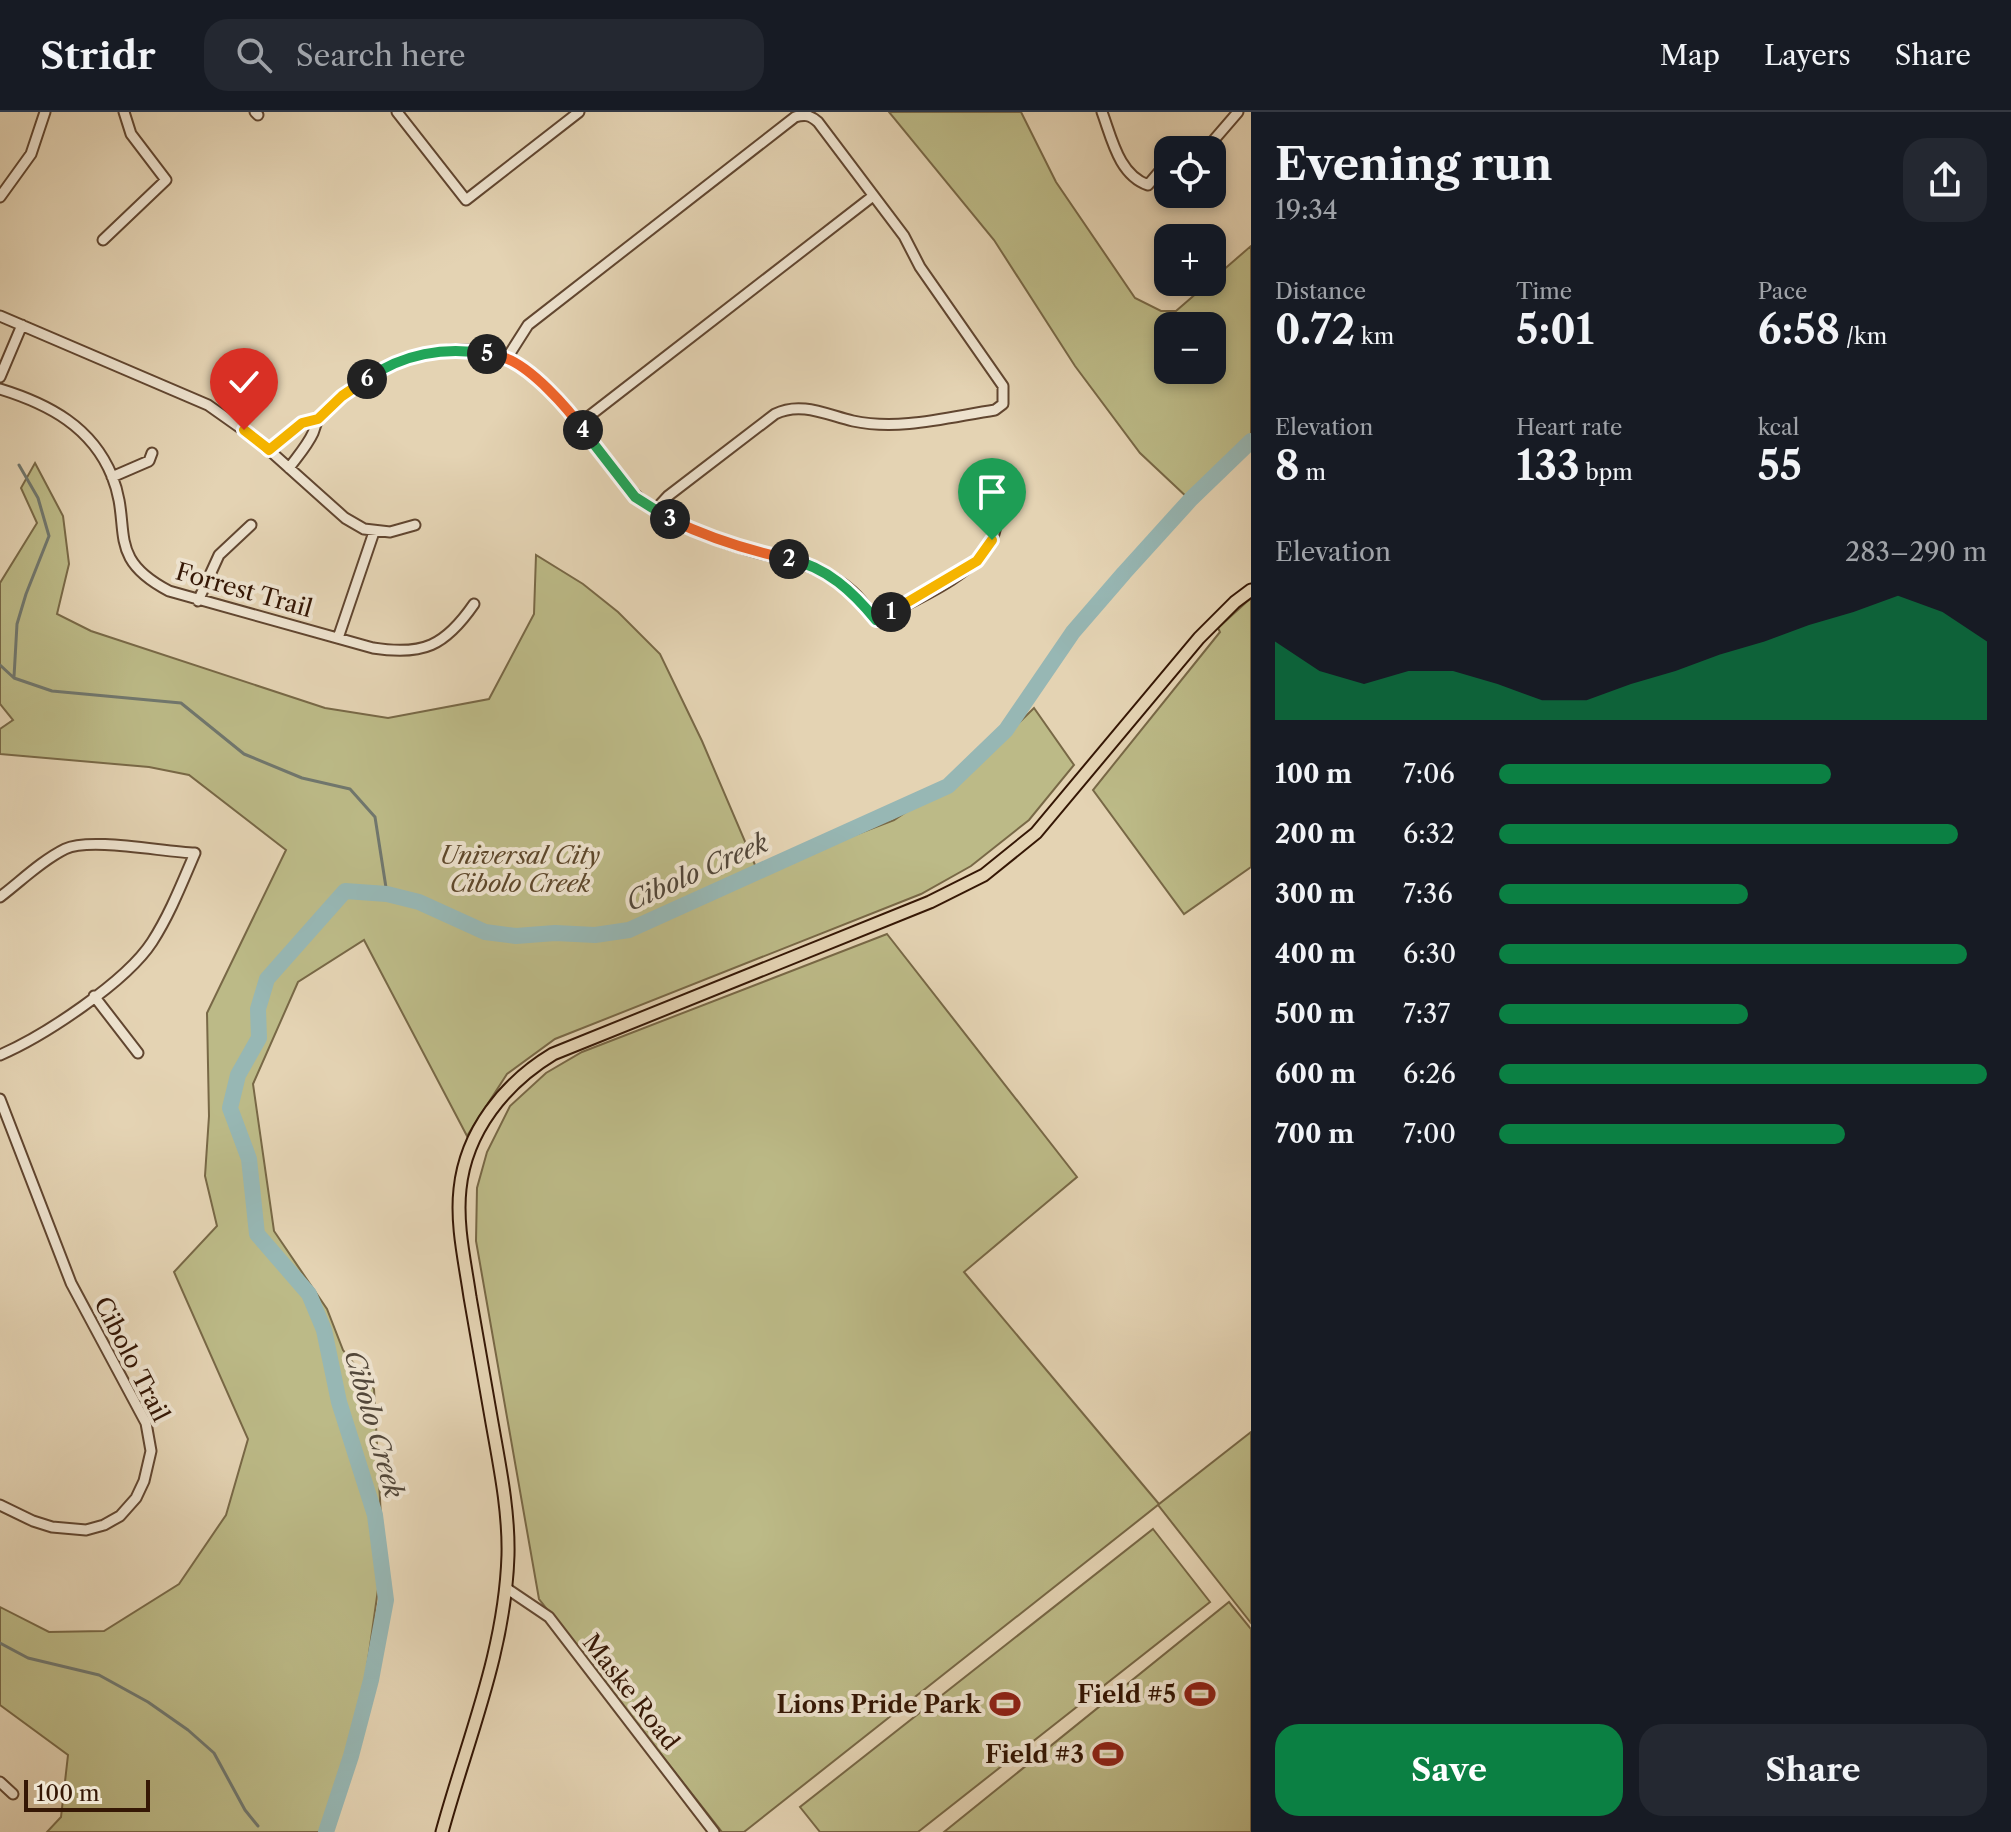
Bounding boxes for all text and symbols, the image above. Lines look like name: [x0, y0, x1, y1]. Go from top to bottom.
search box: [204, 19, 764, 91]
text: Stridr: [40, 32, 156, 79]
icon: search: [232, 33, 276, 77]
text: Search here: [296, 37, 466, 74]
text: Map: [1660, 38, 1720, 72]
text: Layers: [1764, 38, 1851, 72]
text: Share: [1895, 38, 1971, 72]
map controls: [1154, 136, 1226, 384]
button: locate: [1154, 136, 1226, 208]
text: Evening run: [1275, 137, 1552, 191]
button: share: [1903, 138, 1987, 222]
text: 19:34: [1275, 194, 1338, 226]
button: +: [1154, 224, 1226, 296]
text: Distance: [1275, 278, 1366, 305]
text: Time: [1516, 278, 1572, 305]
text: Pace: [1758, 278, 1807, 305]
text: 0.72: [1275, 305, 1355, 354]
text: 5:01: [1516, 305, 1594, 354]
text: 6:58: [1758, 305, 1840, 354]
button: −: [1154, 312, 1226, 384]
text: km: [1355, 323, 1394, 350]
text: /km: [1840, 323, 1887, 350]
pin: 5: [467, 334, 507, 374]
text: 5: [481, 340, 493, 367]
pin: [210, 348, 278, 430]
pin: 6: [347, 359, 387, 399]
icon: check: [222, 360, 266, 404]
text: 6: [360, 365, 374, 392]
pin: 4: [563, 410, 603, 450]
text: Elevation: [1275, 414, 1373, 441]
text: Heart rate: [1516, 414, 1622, 441]
text: kcal: [1758, 414, 1799, 441]
text: 4: [576, 416, 590, 443]
text: 8: [1275, 441, 1300, 490]
text: 133: [1516, 441, 1580, 490]
text: 55: [1758, 441, 1802, 490]
pin: [958, 458, 1026, 540]
text: m: [1300, 459, 1326, 486]
text: bpm: [1580, 459, 1633, 486]
icon: arrive: [970, 470, 1014, 514]
pin: 3: [650, 499, 690, 539]
text: 3: [664, 505, 676, 532]
text: Elevation: [1275, 536, 1391, 568]
text: 283–290 m: [1845, 536, 1987, 568]
pin: 2: [769, 539, 809, 579]
text: 2: [783, 545, 796, 572]
street label: Forrest Trail: [172, 557, 316, 623]
pin: 1: [871, 592, 911, 632]
text: 1: [886, 598, 896, 625]
text: 100 m: [1275, 758, 1352, 790]
text: 7:06: [1403, 758, 1455, 790]
text: 200 m: [1275, 818, 1356, 850]
text: 6:32: [1403, 818, 1455, 850]
water label: Cibolo Creek: [621, 826, 774, 918]
park label: Universal City Cibolo Creek: [440, 841, 600, 898]
text: 300 m: [1275, 878, 1355, 910]
text: 7:36: [1403, 878, 1453, 910]
text: 400 m: [1275, 938, 1356, 970]
text: 6:30: [1403, 938, 1456, 970]
text: 500 m: [1275, 998, 1355, 1030]
text: 7:37: [1403, 998, 1450, 1030]
text: 600 m: [1275, 1058, 1356, 1090]
text: 6:26: [1403, 1058, 1456, 1090]
text: 700 m: [1275, 1118, 1354, 1150]
text: 7:00: [1403, 1118, 1456, 1150]
street label: Cibolo Trail: [88, 1292, 176, 1426]
water label: Cibolo Creek: [338, 1346, 411, 1502]
street label: Maske Road: [577, 1628, 686, 1756]
sports icon: Field #5: [1183, 1677, 1217, 1711]
place label: Field #5: [1077, 1680, 1176, 1709]
sports icon: Lions Pride Park: [988, 1687, 1022, 1721]
place label: Lions Pride Park: [776, 1690, 982, 1719]
button: Save: [1275, 1724, 1623, 1816]
button: Share: [1639, 1724, 1987, 1816]
sports icon: Field #3: [1091, 1737, 1125, 1771]
place label: Field #3: [985, 1740, 1084, 1769]
scale bar: [24, 1776, 150, 1812]
text: 100 m: [36, 1780, 99, 1807]

